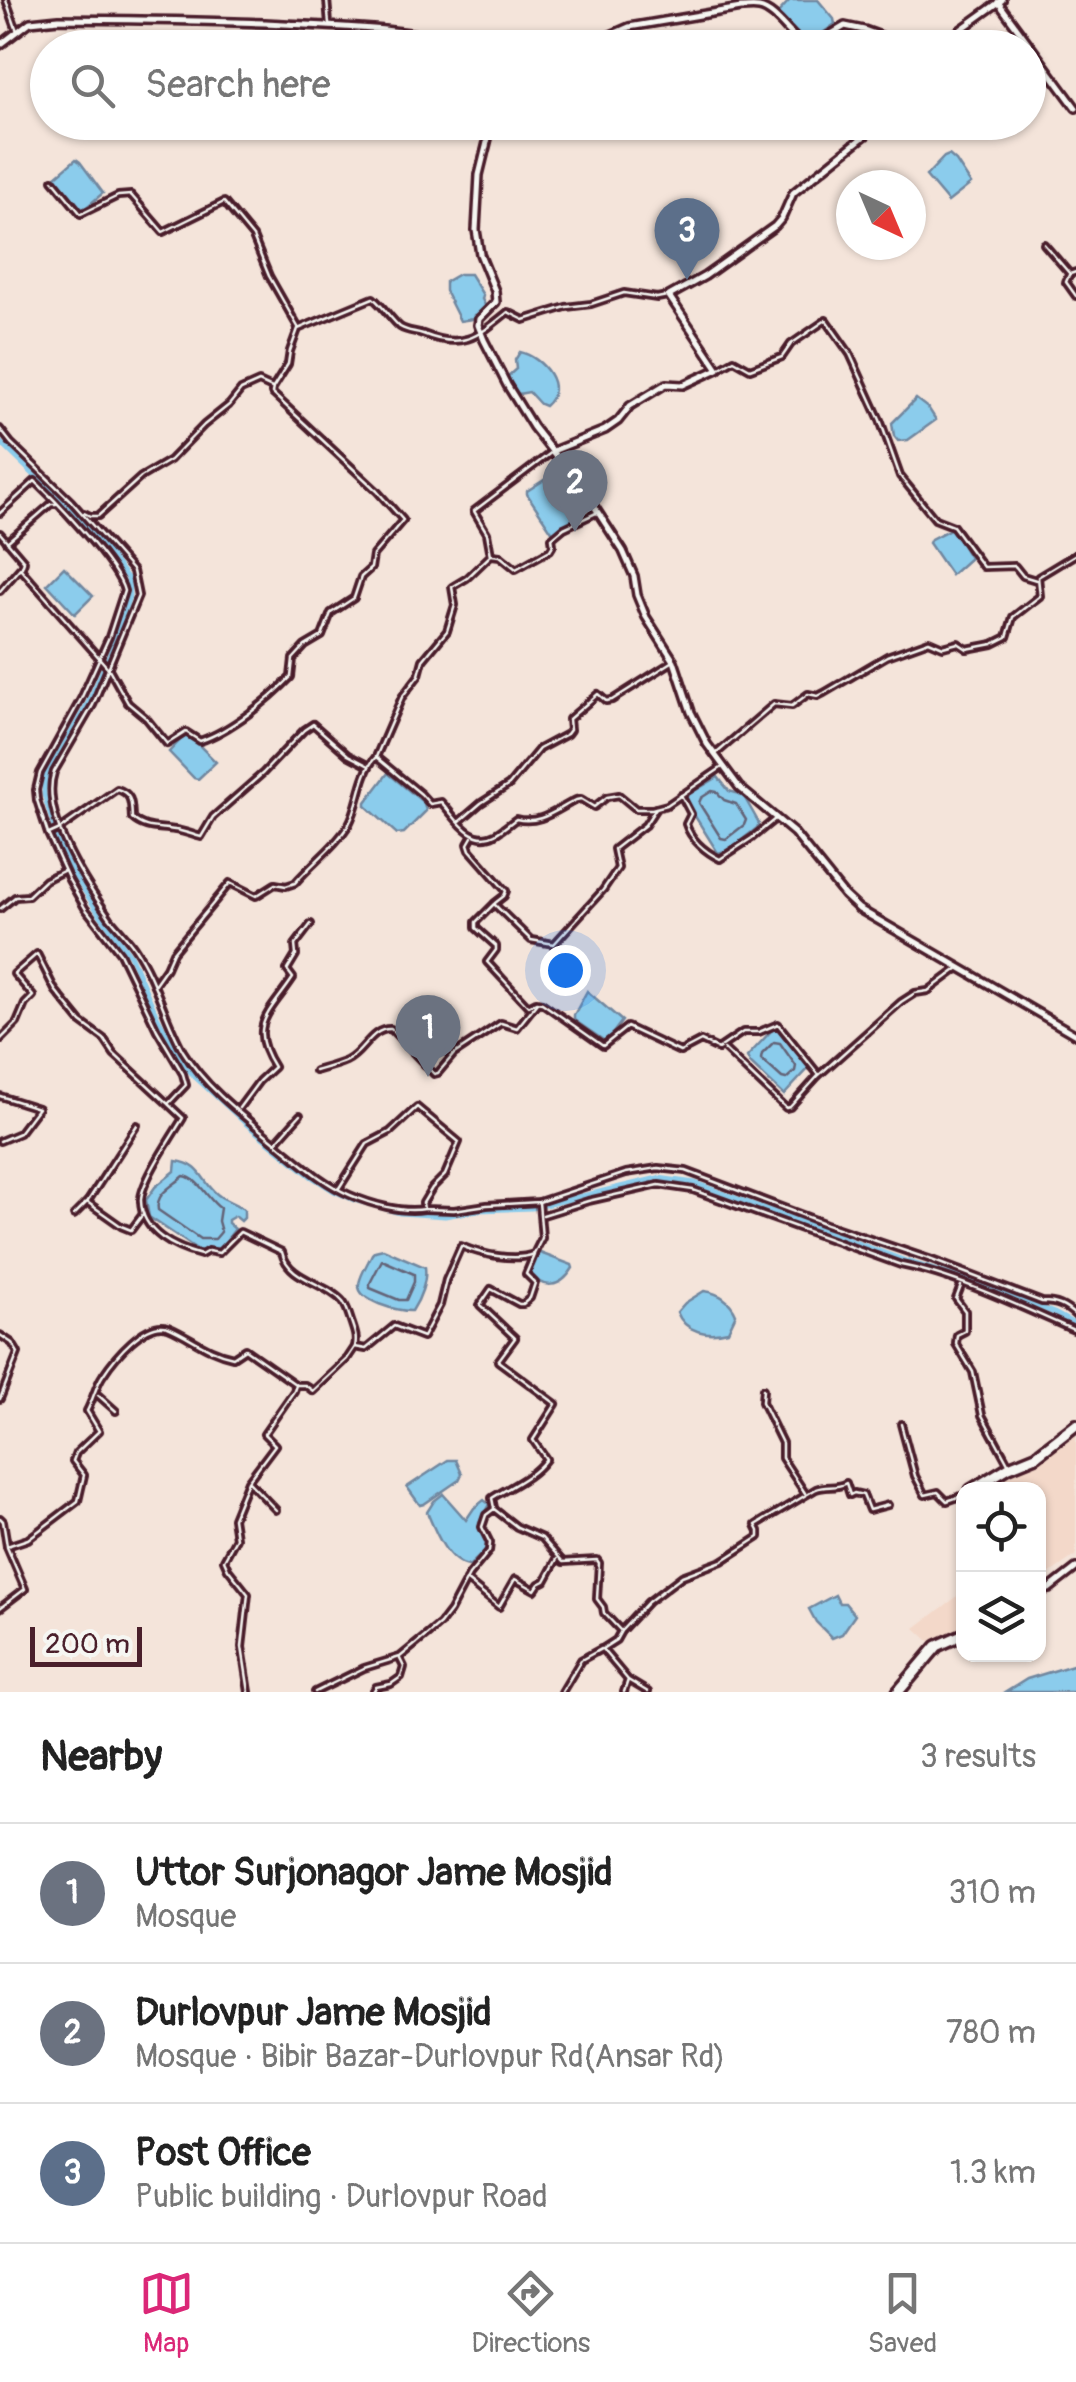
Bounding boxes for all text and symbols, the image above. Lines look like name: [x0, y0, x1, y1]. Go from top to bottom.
search box: [30, 30, 1046, 140]
icon: search: [65, 58, 120, 113]
text: Search here: [145, 61, 331, 109]
north arrow: [836, 170, 926, 260]
pin: 3: [654, 198, 720, 280]
pin: 2: [542, 450, 608, 532]
your location: [540, 945, 591, 996]
pin: 1: [396, 994, 460, 1077]
map controls: [956, 1482, 1046, 1662]
button: locate: [956, 1482, 1046, 1572]
button: layers: [956, 1572, 1046, 1662]
scale bar: [30, 1622, 142, 1666]
text: 200 m: [45, 1627, 130, 1662]
text: Nearby: [40, 1731, 162, 1783]
text: 3 results: [920, 1737, 1036, 1777]
text: Uttor Surjonagor Jame Mosjid: [135, 1849, 613, 1897]
text: 1: [66, 1873, 79, 1913]
text: 310 m: [948, 1873, 1036, 1913]
text: Mosque: [135, 1897, 236, 1937]
text: Durlovpur Jame Mosjid: [135, 1989, 492, 2037]
text: 2: [64, 2013, 81, 2053]
text: 780 m: [946, 2013, 1036, 2053]
text: Mosque · Bibir Bazar-Durlovpur Rd(Ansar Rd): [135, 2037, 725, 2077]
text: Post Office: [135, 2129, 311, 2177]
text: 3: [64, 2153, 81, 2193]
text: 1.3 km: [950, 2153, 1036, 2193]
text: Public building · Durlovpur Road: [135, 2177, 548, 2217]
tab: Map: [139, 2266, 194, 2361]
tab: Directions: [471, 2266, 590, 2361]
tab: Saved: [868, 2266, 937, 2361]

